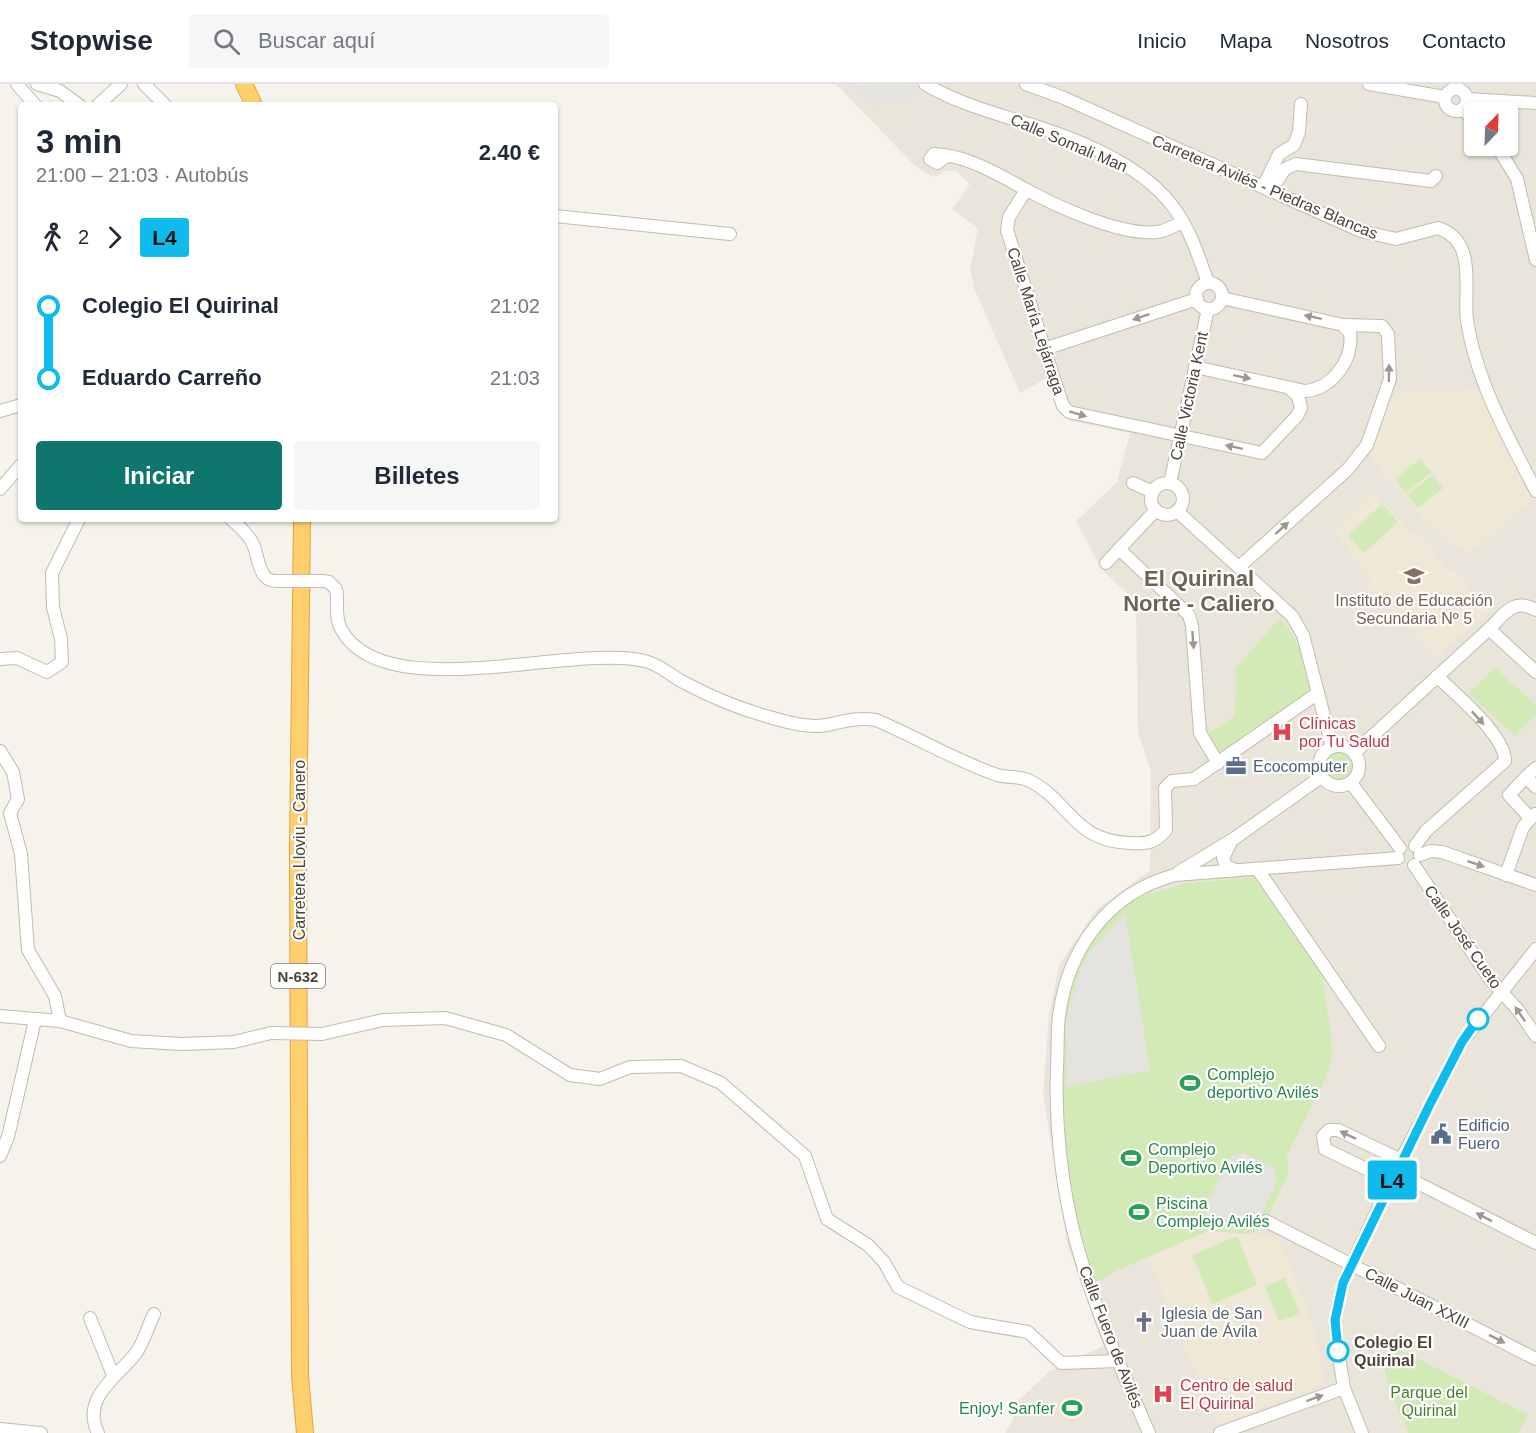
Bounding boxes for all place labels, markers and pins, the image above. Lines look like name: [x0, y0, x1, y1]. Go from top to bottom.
school or university icon: Instituto de Educación Secundaria Nº 5: [1402, 564, 1426, 588]
place label: Instituto de Educación Secundaria Nº 5: [1335, 592, 1493, 627]
place label: Clínicas por Tu Salud: [1299, 715, 1390, 750]
hospital icon: Clínicas por Tu Salud: [1270, 720, 1294, 744]
office icon: Ecocomputer: [1224, 754, 1248, 778]
place label: Ecocomputer: [1253, 758, 1348, 775]
unlabelled marker: [1467, 1008, 1489, 1030]
place label: Complejo deportivo Avilés: [1207, 1066, 1319, 1101]
sports icon: Complejo deportivo Avilés: [1178, 1071, 1202, 1095]
place label: Edificio Fuero: [1458, 1117, 1510, 1152]
public building icon: Edificio Fuero: [1429, 1122, 1453, 1146]
place label: Complejo Deportivo Avilés: [1148, 1141, 1262, 1176]
sports icon: Complejo Deportivo Avilés: [1119, 1146, 1143, 1170]
place label: Piscina Complejo Avilés: [1156, 1195, 1270, 1230]
sports icon: Piscina Complejo Avilés: [1127, 1200, 1151, 1224]
place label: Iglesia de San Juan de Ávila: [1161, 1305, 1262, 1340]
church icon: Iglesia de San Juan de Ávila: [1132, 1310, 1156, 1334]
place label: Colegio El Quirinal: [1354, 1334, 1432, 1369]
marker: Colegio El Quirinal: [1327, 1340, 1349, 1362]
place label: Centro de salud El Quirinal: [1180, 1377, 1293, 1412]
hospital icon: Centro de salud El Quirinal: [1151, 1382, 1175, 1406]
sports icon: Enjoy! Sanfer: [1060, 1396, 1084, 1420]
place label: Enjoy! Sanfer: [959, 1400, 1056, 1417]

